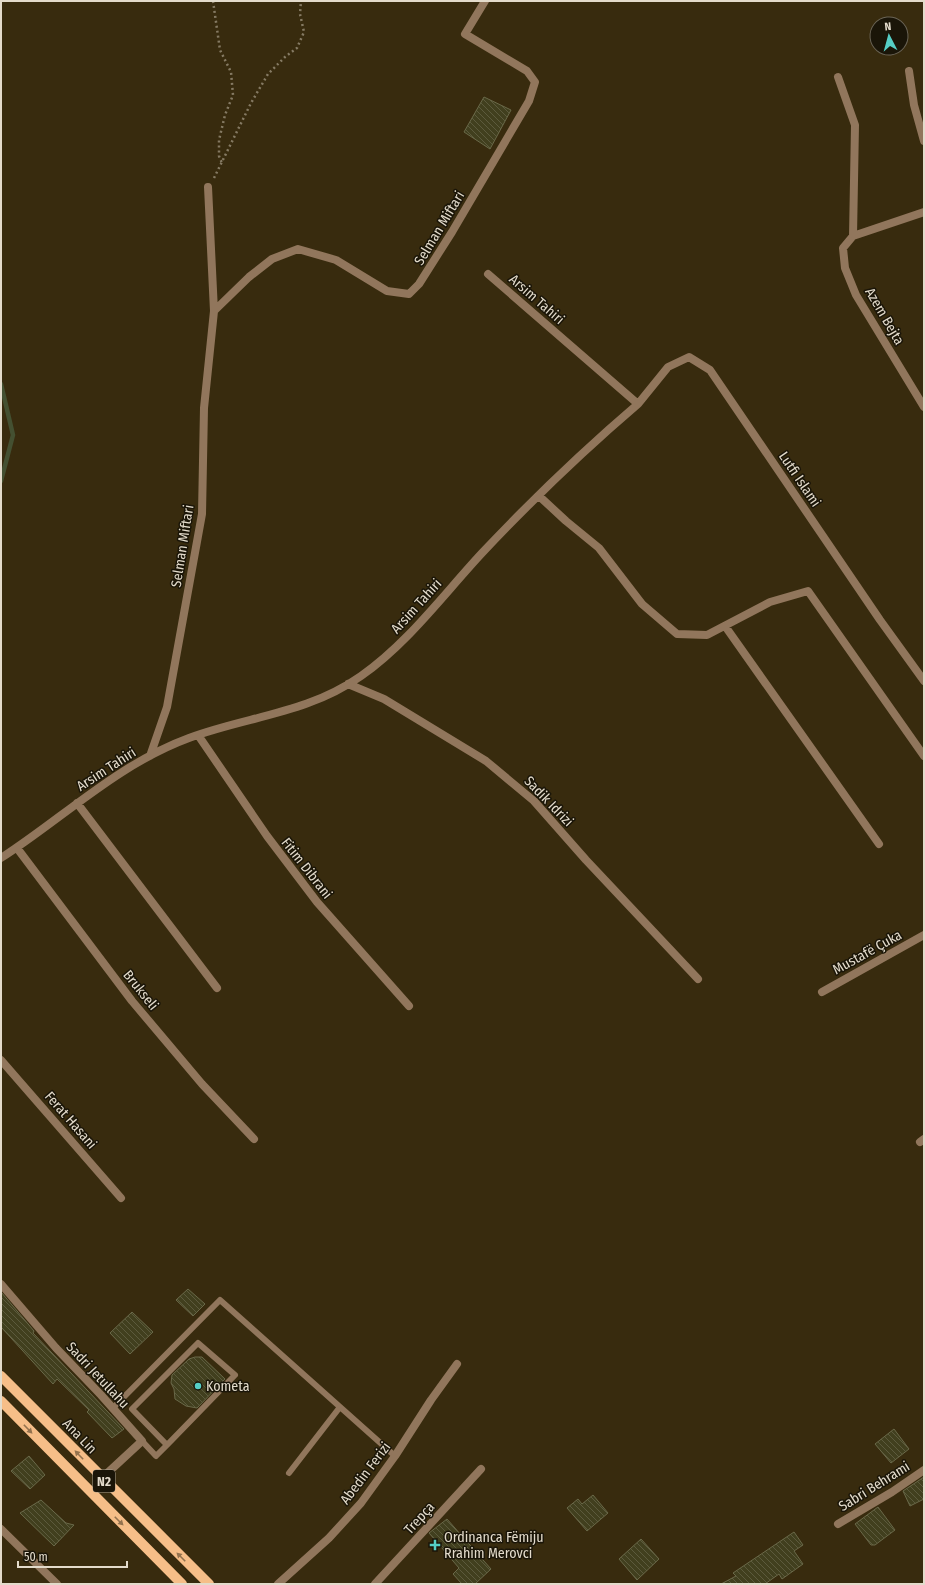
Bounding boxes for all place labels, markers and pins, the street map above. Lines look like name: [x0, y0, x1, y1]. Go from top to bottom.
place label: Kometa: [206, 1378, 250, 1395]
marker: Kometa: [193, 1381, 203, 1391]
place label: Ordinanca Fëmiju Rrahim Merovci: [444, 1529, 544, 1562]
marker: Ordinanca Fëmiju Rrahim Merovci: [429, 1539, 441, 1551]

